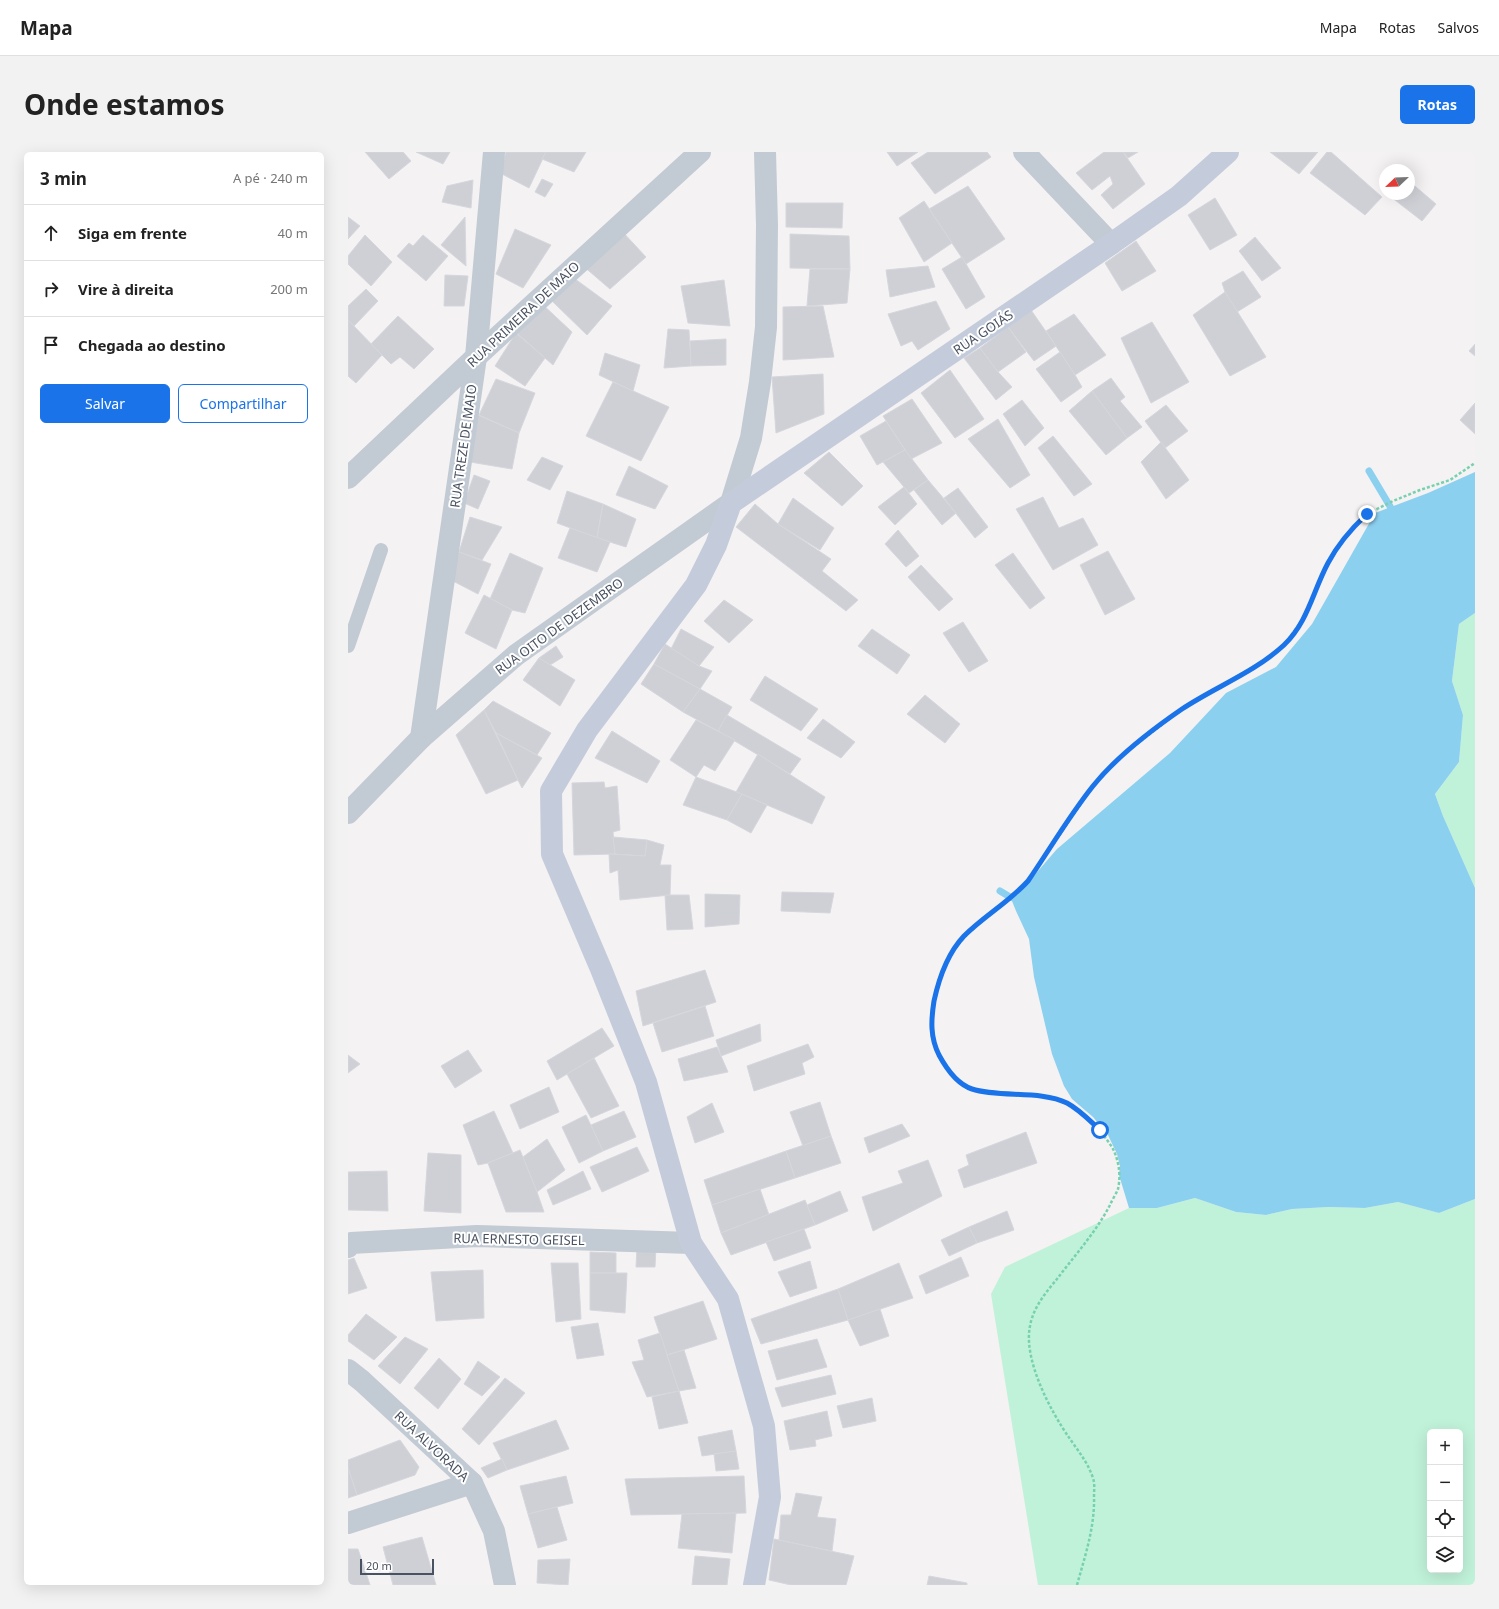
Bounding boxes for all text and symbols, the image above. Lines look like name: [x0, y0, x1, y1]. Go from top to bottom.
text: Mapa: [20, 15, 73, 41]
text: Mapa: [1320, 18, 1357, 37]
text: Rotas: [1379, 18, 1416, 37]
text: Salvos: [1438, 18, 1479, 37]
text: Onde estamos: [24, 85, 225, 123]
button: Rotas: [1400, 85, 1475, 124]
north arrow: [1379, 164, 1415, 200]
text: 3 min: [40, 167, 87, 190]
text: A pé · 240 m: [233, 169, 308, 187]
icon: ahead: [40, 222, 62, 244]
text: Siga em frente: [78, 223, 187, 243]
text: 40 m: [278, 224, 308, 242]
street label: RUA PRIMEIRA DE MAIO: [463, 257, 583, 371]
icon: right: [40, 278, 62, 300]
text: Vire à direita: [78, 279, 174, 299]
text: 200 m: [270, 280, 308, 298]
street label: RUA GOIÁS: [950, 305, 1016, 359]
icon: arrive: [40, 334, 62, 356]
text: Chegada ao destino: [78, 335, 226, 355]
street label: RUA TREZE DE MAIO: [445, 383, 481, 509]
button: Salvar: [40, 384, 170, 423]
button: Compartilhar: [178, 384, 308, 423]
route end: [1358, 505, 1376, 523]
street label: RUA OITO DE DEZEMBRO: [491, 573, 627, 679]
route start: [1091, 1121, 1109, 1139]
street label: RUA ERNESTO GEISEL: [453, 1229, 585, 1249]
street label: RUA ALVORADA: [391, 1407, 474, 1486]
map controls: [1427, 1429, 1463, 1573]
button: +: [1427, 1429, 1463, 1465]
button: −: [1427, 1465, 1463, 1501]
button: locate: [1427, 1501, 1463, 1537]
button: layers: [1427, 1537, 1463, 1573]
scale bar: [360, 1557, 434, 1576]
text: 20 m: [366, 1558, 392, 1573]

